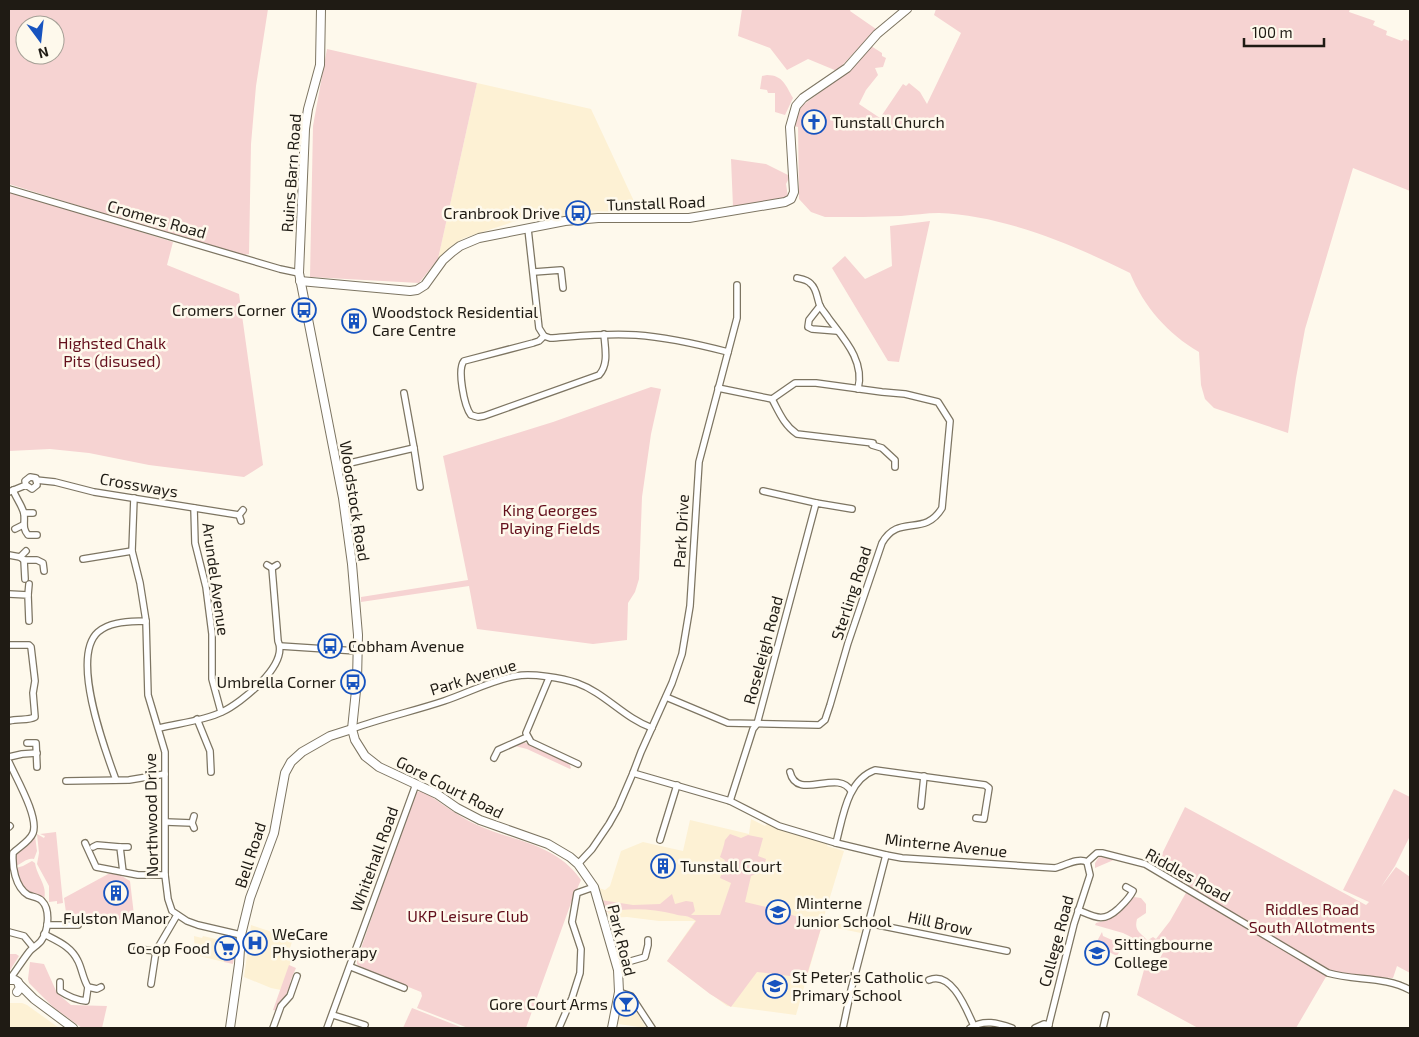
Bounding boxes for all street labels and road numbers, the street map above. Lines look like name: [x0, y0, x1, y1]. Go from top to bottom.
street label: Ruins Barn Road: [277, 113, 304, 233]
street label: Tunstall Road: [606, 191, 706, 214]
street label: Cromers Road: [106, 195, 209, 242]
street label: Woodstock Road: [337, 439, 374, 563]
street label: Crossways: [98, 468, 180, 501]
street label: Park Drive: [669, 493, 692, 568]
street label: Arundel Avenue: [199, 521, 234, 637]
street label: Sterling Road: [826, 544, 875, 642]
street label: Roseleigh Road: [739, 594, 786, 706]
street label: Park Avenue: [427, 654, 518, 699]
street label: Gore Court Road: [393, 751, 507, 822]
street label: Northwood Drive: [140, 753, 161, 877]
street label: Whitehall Road: [346, 804, 401, 914]
street label: Bell Road: [230, 820, 269, 890]
street label: Minterne Avenue: [884, 829, 1008, 860]
street label: Riddles Road: [1142, 843, 1234, 906]
street label: College Road: [1034, 893, 1077, 989]
street label: Park Road: [604, 902, 641, 978]
street label: Hill Brow: [906, 906, 974, 939]

